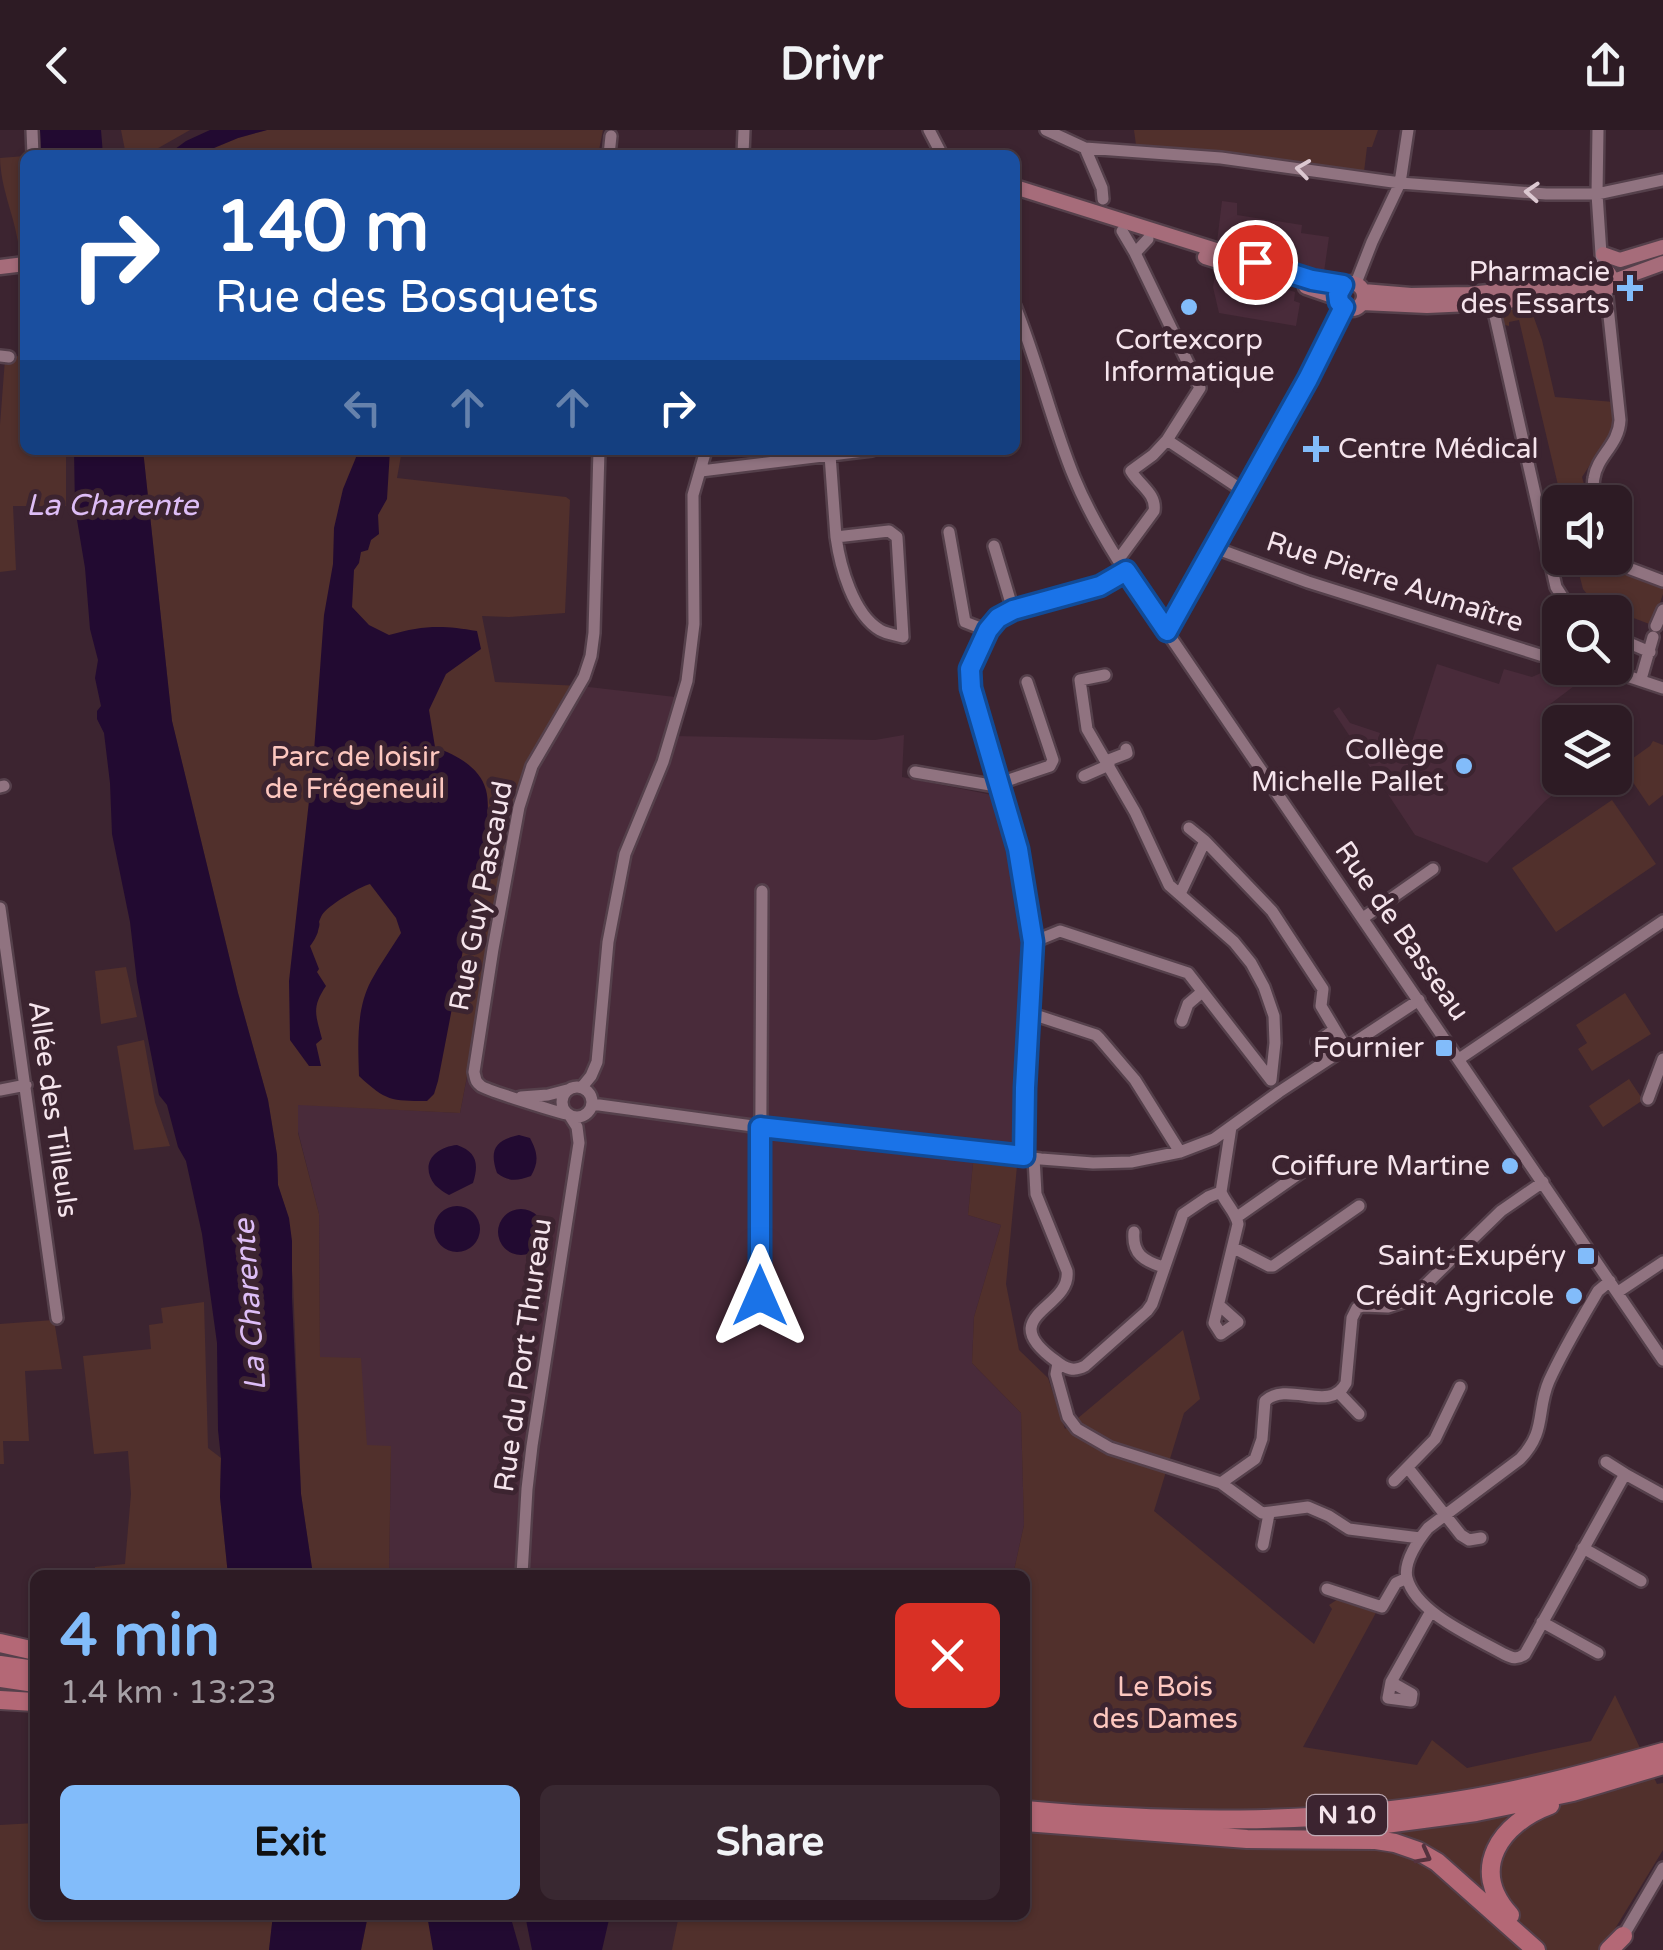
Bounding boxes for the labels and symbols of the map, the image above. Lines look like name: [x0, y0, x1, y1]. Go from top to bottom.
one-way arrow: [1295, 160, 1312, 181]
one-way arrow: [1524, 182, 1540, 204]
pin: [1213, 220, 1298, 305]
place label: Pharmacie des Essarts: [1461, 255, 1610, 321]
marker: Pharmacie des Essarts: [1619, 277, 1641, 299]
marker: Cortexcorp Informatique: [1178, 296, 1200, 318]
place label: Cortexcorp Informatique: [1103, 323, 1275, 389]
place label: Centre Médical: [1338, 432, 1538, 466]
marker: Centre Médical: [1303, 436, 1329, 462]
water label: La Charente: [26, 487, 200, 524]
street label: Rue Pierre Aumaître: [1262, 524, 1528, 640]
place label: Collège Michelle Pallet: [1251, 733, 1444, 799]
park label: Parc de loisir de Frégeneuil: [265, 740, 445, 806]
marker: Collège Michelle Pallet: [1453, 755, 1475, 777]
street label: Rue Guy Pascaud: [442, 778, 520, 1014]
street label: Rue de Basseau: [1327, 835, 1477, 1027]
street label: Allée des Tilleuls: [21, 998, 85, 1220]
place label: Fournier: [1313, 1031, 1424, 1065]
marker: Fournier: [1433, 1037, 1455, 1059]
place label: Coiffure Martine: [1271, 1149, 1490, 1183]
marker: Coiffure Martine: [1499, 1155, 1521, 1177]
water label: La Charente: [225, 1216, 274, 1392]
street label: Rue du Port Thureau: [487, 1216, 559, 1494]
place label: Saint-Exupéry: [1378, 1239, 1566, 1273]
position arrow: [708, 1244, 812, 1348]
marker: Saint-Exupéry: [1575, 1245, 1597, 1267]
place label: Crédit Agricole: [1355, 1279, 1554, 1313]
marker: Crédit Agricole: [1563, 1285, 1585, 1307]
park label: Le Bois des Dames: [1092, 1670, 1238, 1736]
road number: N 10: [1307, 1795, 1387, 1835]
one-way arrow: [1413, 1843, 1431, 1863]

